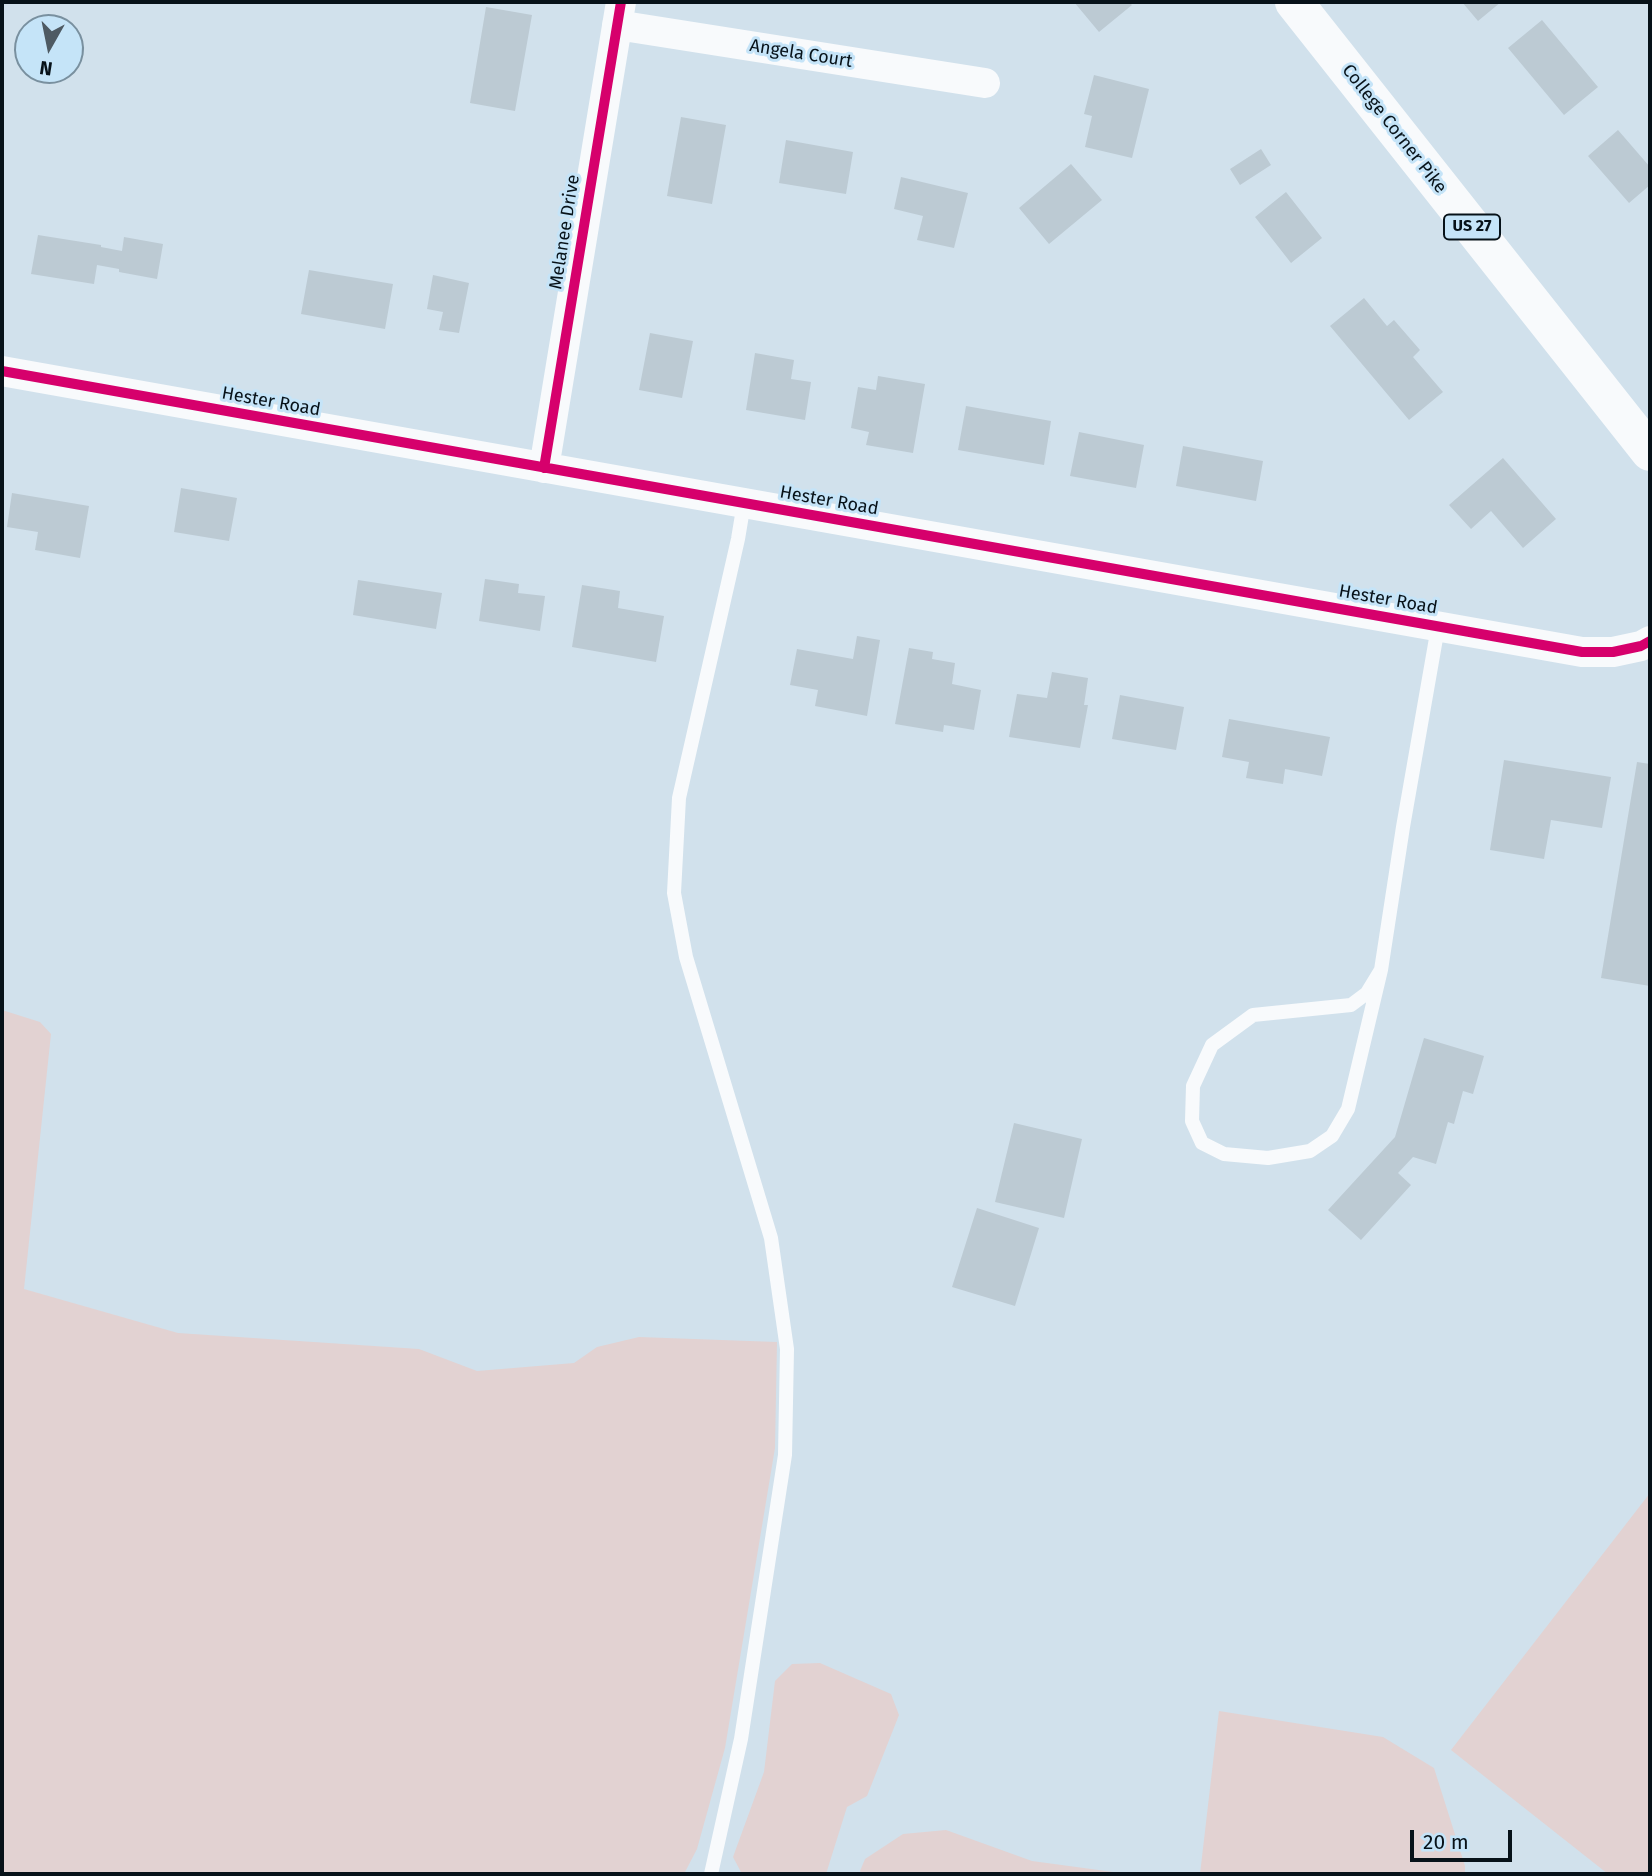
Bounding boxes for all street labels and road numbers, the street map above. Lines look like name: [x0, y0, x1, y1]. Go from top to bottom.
street label: Angela Court: [748, 35, 854, 73]
street label: College Corner Pike: [1337, 60, 1451, 198]
street label: Melanee Drive: [545, 173, 585, 291]
road number: US 27: [1444, 215, 1500, 240]
street label: Hester Road: [220, 383, 322, 421]
street label: Hester Road: [778, 482, 880, 520]
street label: Hester Road: [1337, 581, 1439, 619]

